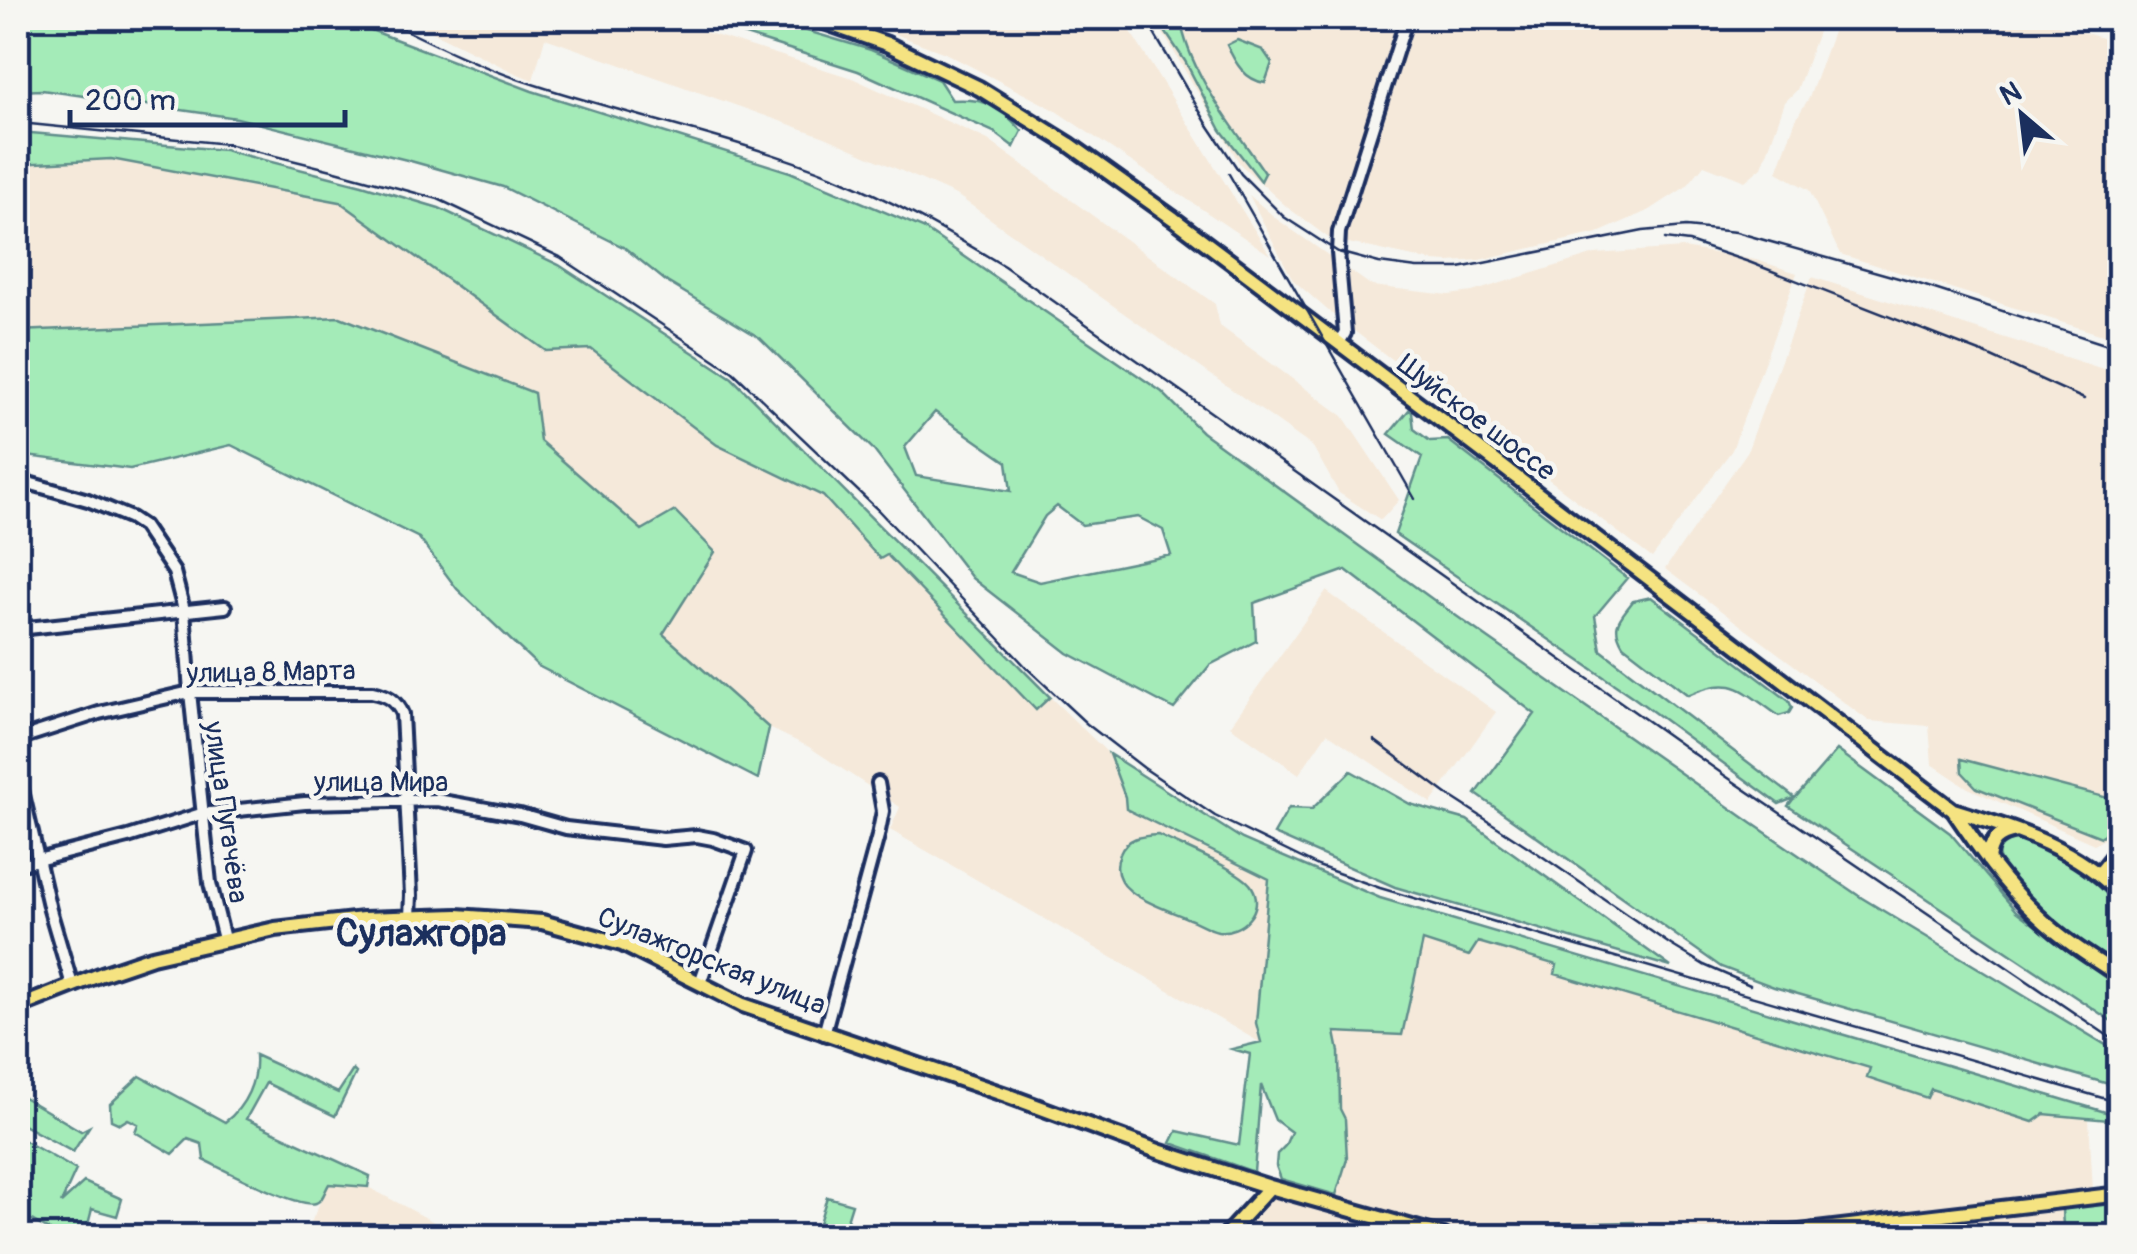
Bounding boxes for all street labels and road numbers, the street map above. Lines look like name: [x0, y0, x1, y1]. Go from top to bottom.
street label: Шуйское шоссе: [1390, 347, 1562, 489]
street label: улица 8 Марта: [185, 654, 356, 691]
street label: улица Пугачёва: [195, 718, 256, 905]
street label: улица Мира: [313, 765, 448, 800]
street label: Сулажгорская улица: [592, 900, 831, 1023]

